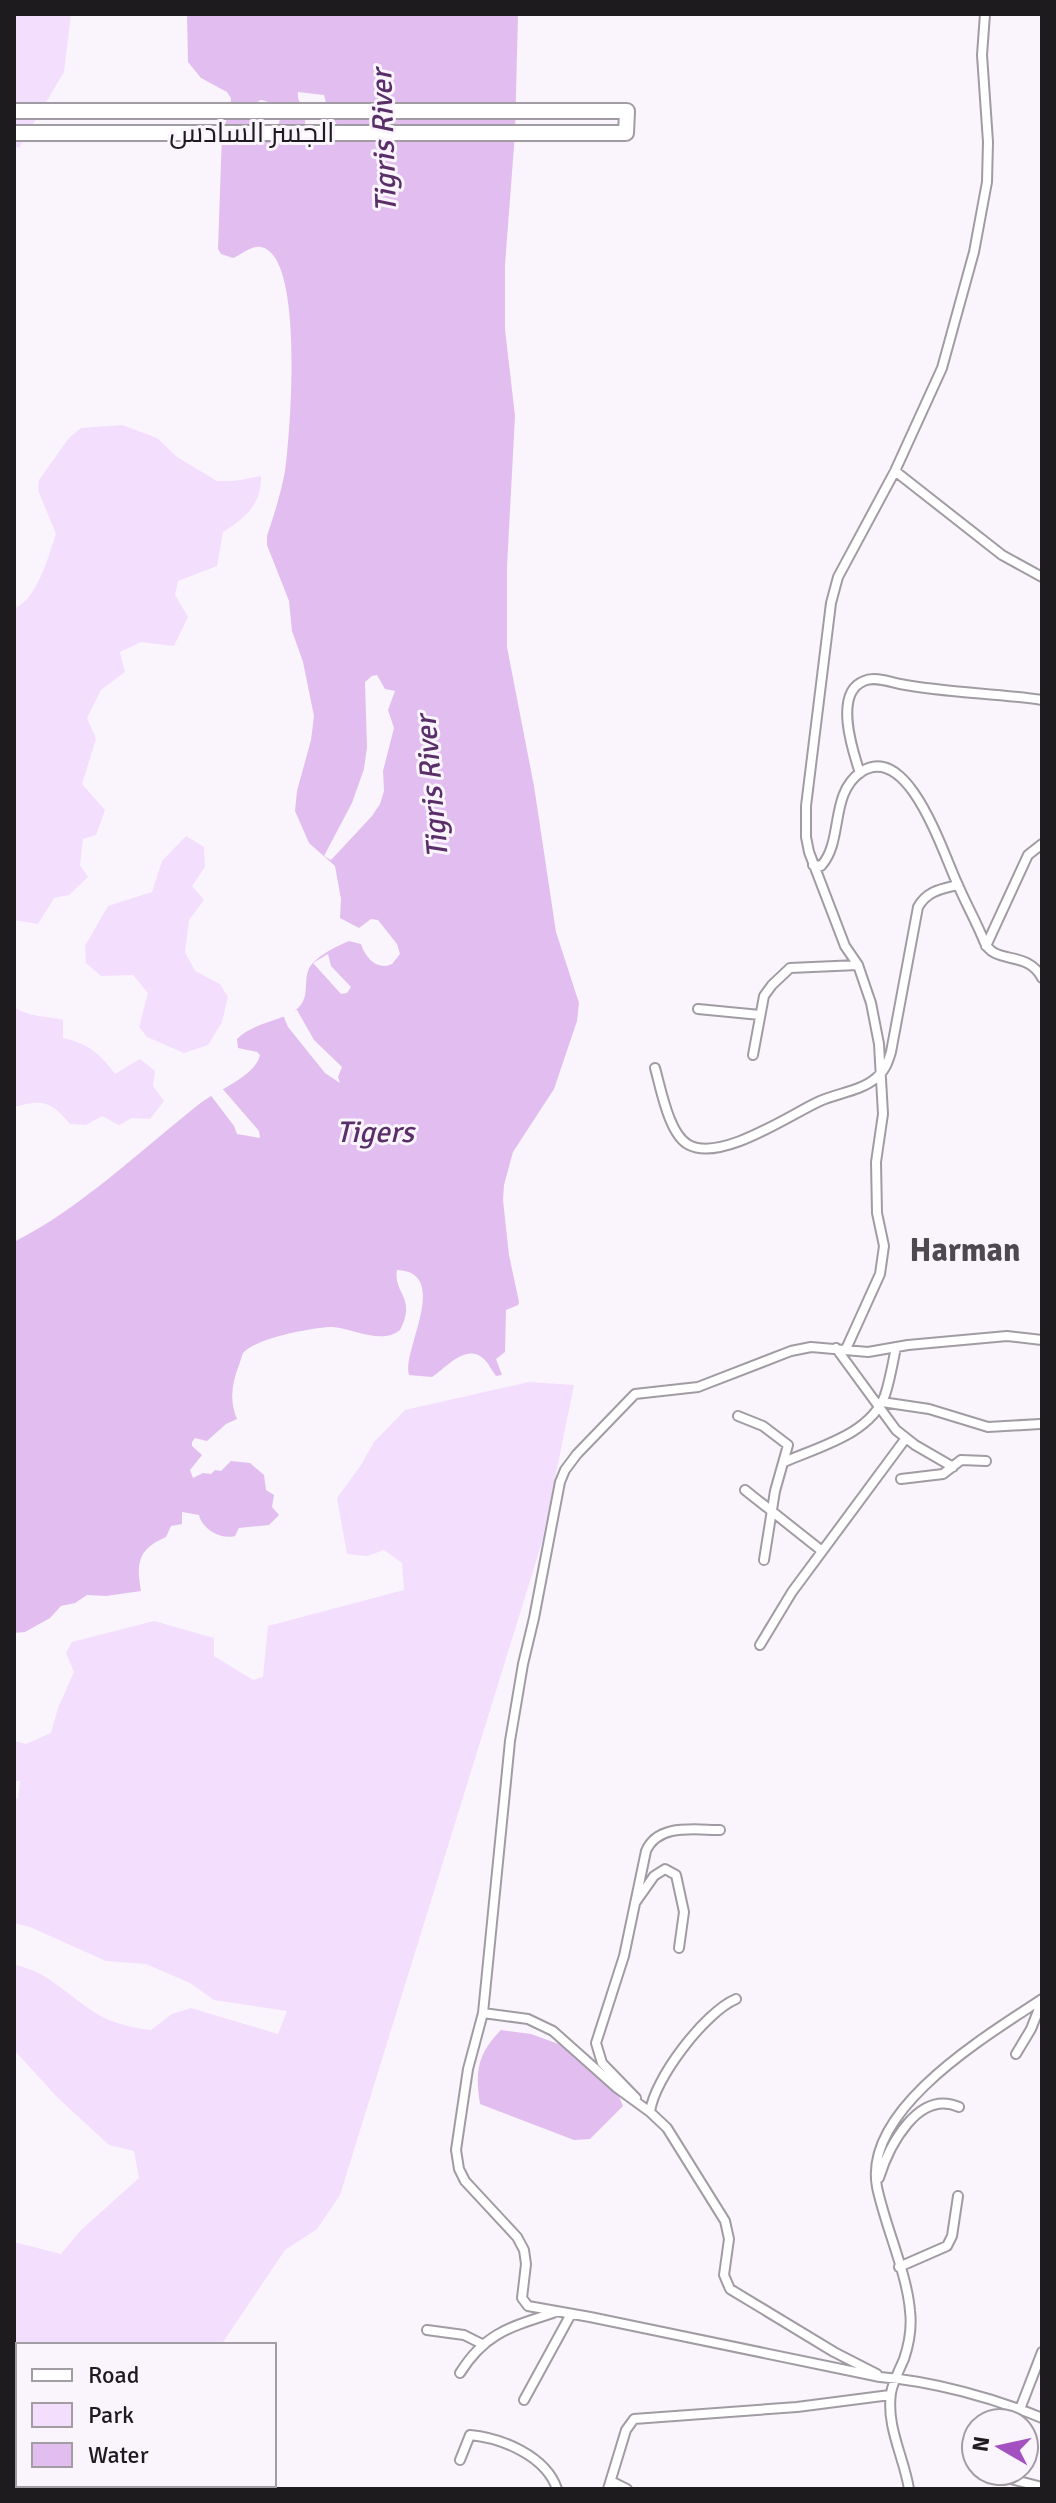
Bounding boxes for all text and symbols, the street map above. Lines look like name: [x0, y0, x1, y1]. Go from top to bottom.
water label: Tigris River: [363, 65, 405, 213]
street label: الجسر السادس: [169, 116, 335, 150]
water label: Tigris River: [407, 710, 457, 860]
water label: Tigers: [336, 1114, 417, 1151]
district label: Harman: [910, 1231, 1020, 1270]
legend: [16, 2343, 276, 2487]
text: Road: [88, 2360, 139, 2390]
text: Park: [88, 2400, 134, 2430]
north arrow: [960, 2407, 1040, 2487]
text: N: [966, 2434, 995, 2454]
text: Water: [88, 2440, 149, 2470]

